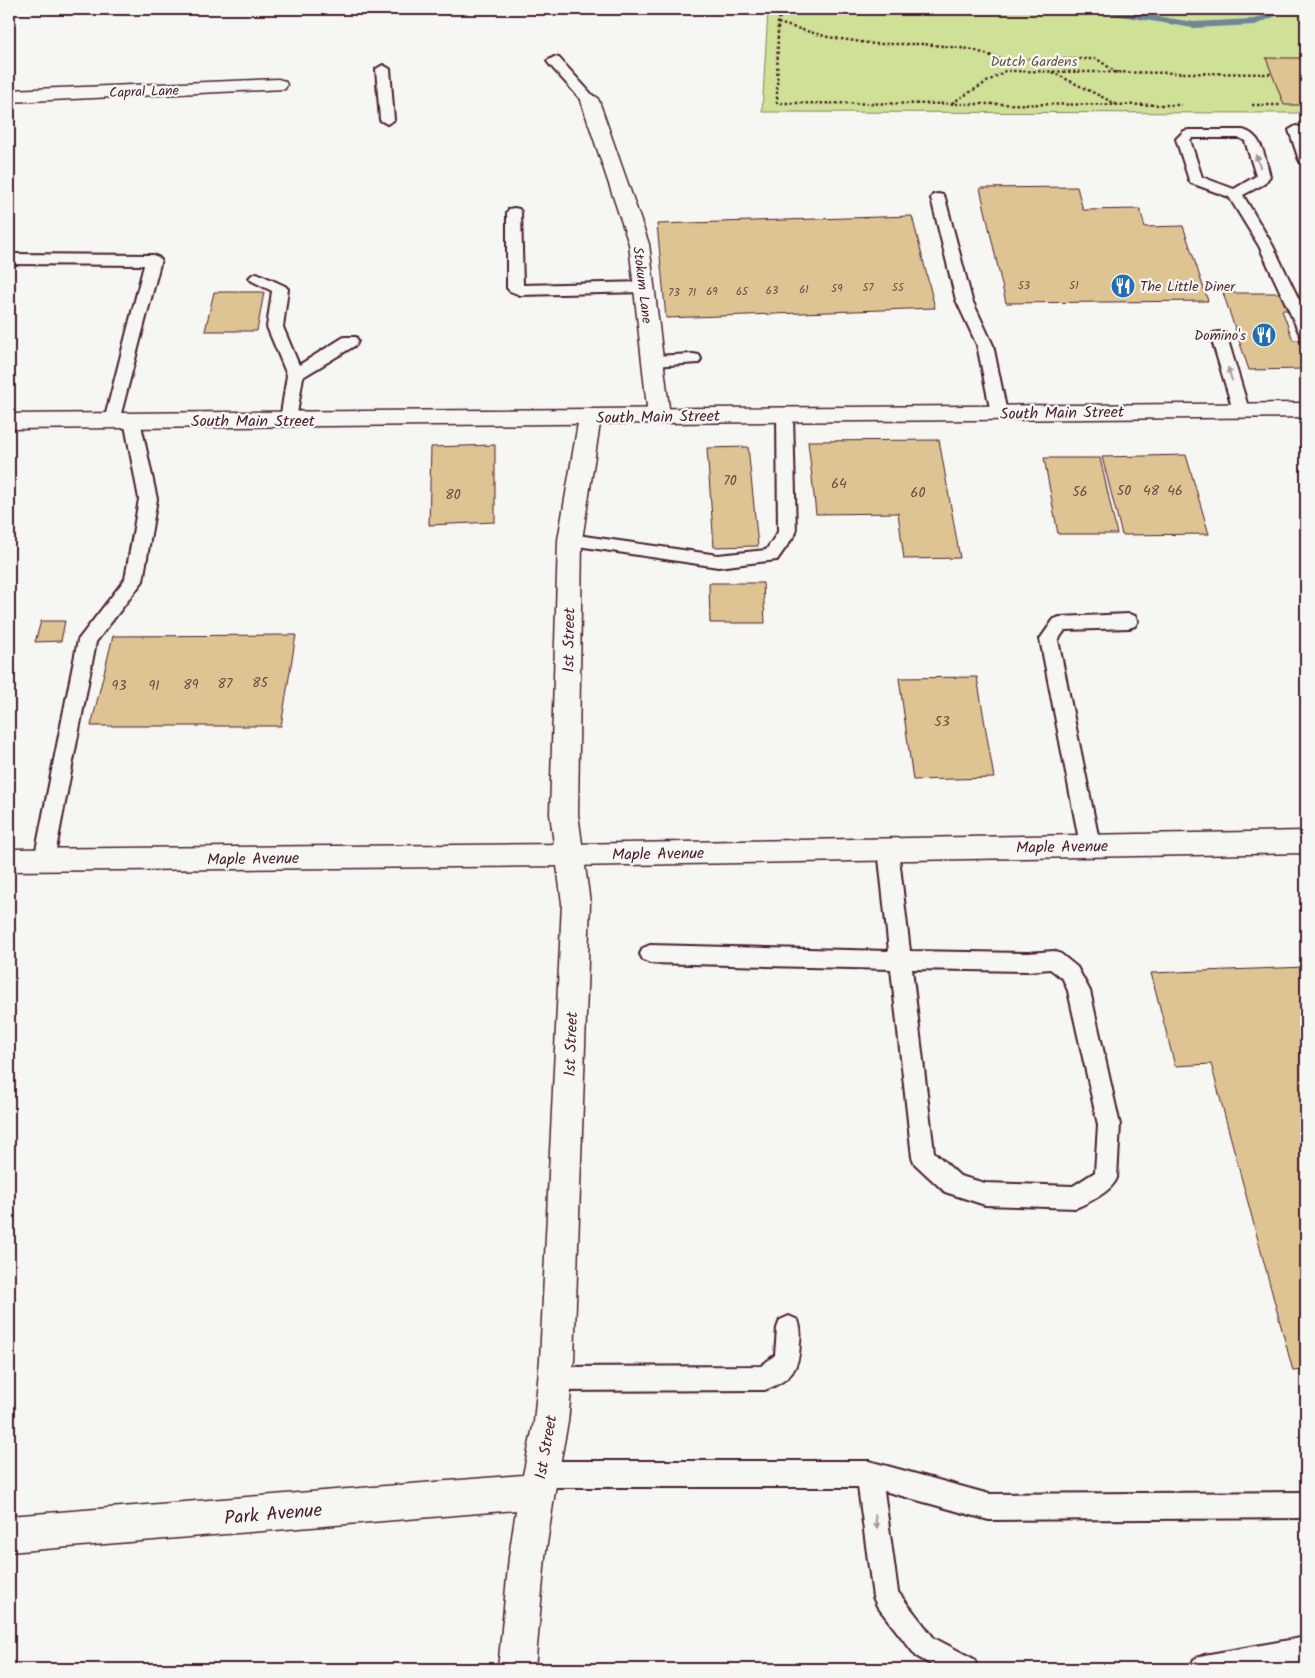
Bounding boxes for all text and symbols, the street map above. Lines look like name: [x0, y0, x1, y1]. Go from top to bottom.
park label: Dutch Gardens: [991, 51, 1078, 73]
street label: Capral Lane: [109, 80, 180, 104]
one-way arrow: [1254, 154, 1262, 169]
street label: Stokum Lane: [626, 245, 658, 325]
restaurant icon: The Little Diner: [1110, 273, 1136, 299]
place label: The Little Diner: [1140, 276, 1236, 298]
house number: 53: [1018, 277, 1030, 295]
house number: 51: [1069, 277, 1079, 295]
house number: 57: [863, 279, 874, 297]
house number: 55: [892, 279, 905, 297]
house number: 59: [831, 280, 843, 298]
house number: 61: [799, 281, 809, 299]
house number: 63: [766, 282, 778, 300]
house number: 69: [706, 283, 718, 301]
house number: 65: [736, 283, 749, 301]
house number: 73: [668, 284, 680, 302]
house number: 71: [688, 284, 696, 302]
restaurant icon: Domino's: [1251, 322, 1277, 348]
place label: Domino's: [1194, 325, 1246, 347]
one-way arrow: [1226, 366, 1233, 381]
street label: South Main Street: [1000, 400, 1125, 427]
street label: South Main Street: [596, 404, 721, 431]
street label: South Main Street: [191, 409, 316, 434]
house number: 70: [723, 470, 737, 492]
house number: 64: [831, 473, 847, 495]
house number: 50: [1117, 480, 1131, 502]
house number: 48: [1143, 480, 1160, 502]
house number: 46: [1167, 480, 1183, 502]
house number: 56: [1072, 481, 1088, 503]
house number: 60: [911, 482, 925, 504]
house number: 80: [445, 484, 461, 506]
street label: 1st Street: [556, 606, 583, 673]
house number: 85: [252, 672, 269, 694]
house number: 87: [218, 673, 233, 695]
house number: 89: [183, 674, 199, 696]
house number: 93: [112, 675, 126, 697]
house number: 91: [148, 675, 160, 697]
house number: 53: [934, 711, 950, 733]
street label: Maple Avenue: [1016, 834, 1108, 861]
street label: Maple Avenue: [612, 841, 704, 868]
street label: Maple Avenue: [207, 846, 299, 873]
street label: 1st Street: [558, 1010, 585, 1077]
street label: 1st Street: [529, 1412, 565, 1481]
street label: Park Avenue: [223, 1496, 324, 1534]
one-way arrow: [872, 1514, 880, 1530]

